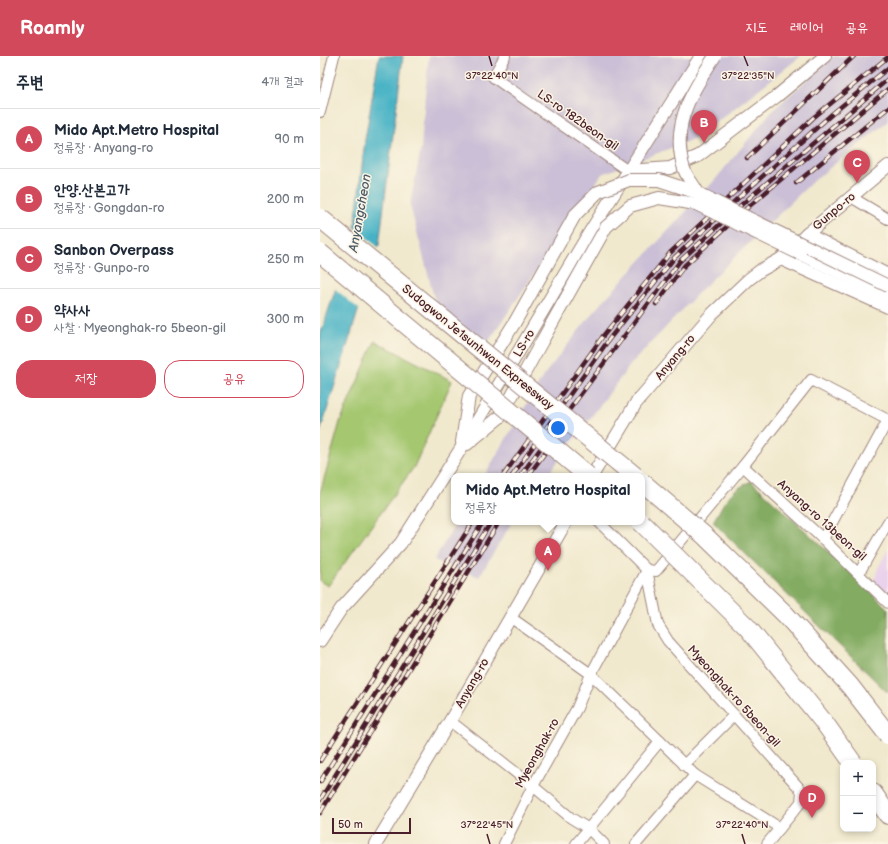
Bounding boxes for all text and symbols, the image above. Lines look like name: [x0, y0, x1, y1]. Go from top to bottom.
text: Roamly: [20, 17, 84, 40]
text: 지도: [745, 19, 768, 36]
text: 레이어: [790, 19, 823, 36]
text: 공유: [845, 19, 868, 36]
text: 37°22'40"N: [466, 70, 518, 82]
text: 37°22'35"N: [722, 70, 774, 82]
text: 주변: [16, 73, 43, 93]
text: 4개 결과: [261, 74, 304, 90]
street label: LS-ro 182beon-gil: [534, 87, 621, 154]
pin: B: [691, 110, 717, 143]
text: Mido Apt.Metro Hospital: [54, 121, 219, 140]
text: A: [25, 131, 33, 147]
text: 90 m: [275, 131, 304, 147]
text: 정류장 · Anyang-ro: [54, 140, 153, 156]
pin: C: [844, 150, 870, 183]
water label: Anyangcheon: [345, 173, 375, 254]
text: 안양.산본고가: [54, 181, 130, 200]
street label: Gunpo-ro: [810, 189, 859, 234]
text: B: [24, 191, 34, 207]
text: 200 m: [267, 191, 304, 207]
text: 정류장 · Gongdan-ro: [54, 200, 165, 216]
text: Sanbon Overpass: [54, 241, 174, 260]
text: C: [24, 251, 34, 267]
text: 250 m: [267, 251, 304, 267]
text: 정류장 · Gunpo-ro: [54, 260, 150, 276]
street label: Sudogwon Je1sunhwan Expressway: [399, 281, 557, 414]
text: 약사사: [54, 301, 90, 320]
text: D: [24, 311, 34, 327]
text: 300 m: [266, 311, 304, 327]
text: 사찰 · Myeonghak-ro 5beon-gil: [54, 320, 226, 336]
street label: LS-ro: [510, 327, 539, 360]
street label: Anyang-ro: [652, 331, 699, 383]
button: 저장: [16, 360, 156, 398]
button: 공유: [164, 360, 304, 398]
your location: [548, 418, 568, 438]
popup: [451, 473, 645, 525]
street label: Anyang-ro 13beon-gil: [774, 476, 869, 564]
text: Mido Apt.Metro Hospital: [465, 481, 631, 500]
text: 정류장: [465, 500, 497, 516]
pin: A: [535, 538, 561, 571]
street label: Myeonghak-ro 5beon-gil: [684, 642, 783, 750]
street label: Anyang-ro: [452, 656, 493, 711]
street label: Myeonghak-ro: [512, 716, 563, 791]
map controls: [840, 760, 876, 832]
button: +: [840, 760, 876, 796]
pin: D: [799, 785, 825, 818]
button: −: [840, 796, 876, 832]
scale bar: [332, 816, 411, 835]
text: 50 m: [338, 818, 363, 831]
text: 37°22'45"N: [461, 819, 513, 831]
text: 37°22'40"N: [716, 819, 768, 831]

